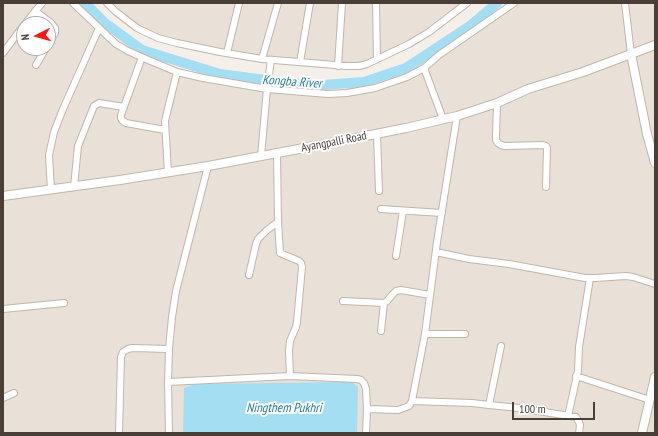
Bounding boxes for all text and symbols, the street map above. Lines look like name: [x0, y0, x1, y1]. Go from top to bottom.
north arrow: [16, 16, 56, 56]
text: N: [18, 33, 32, 41]
water label: Kongba River: [262, 72, 322, 92]
street label: Ayangpalli Road: [300, 129, 368, 155]
scale bar: [514, 394, 597, 420]
water label: Ningthem Pukhri: [246, 400, 322, 416]
text: 100 m: [519, 401, 546, 416]

